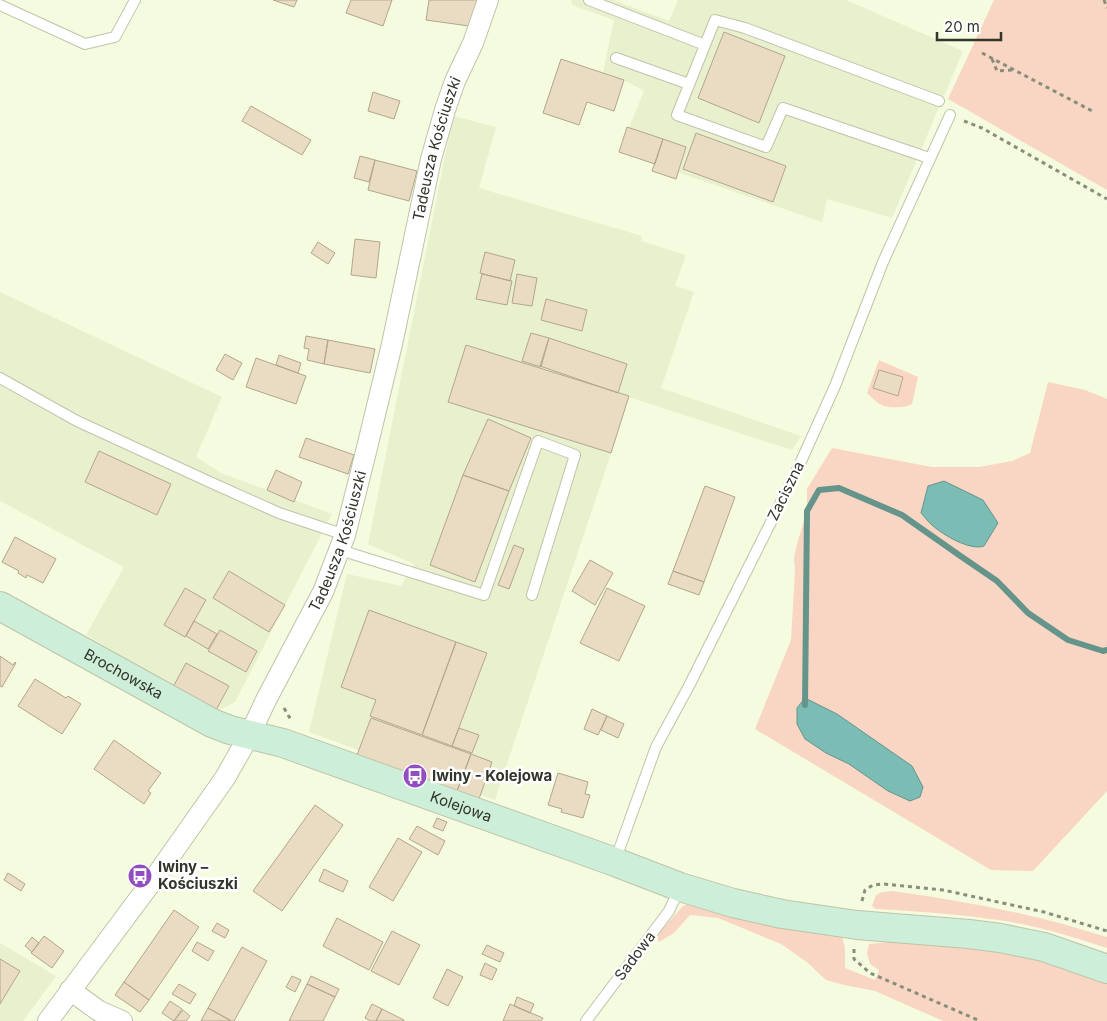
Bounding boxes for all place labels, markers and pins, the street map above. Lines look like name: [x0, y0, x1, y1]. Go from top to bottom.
bus stop icon: Iwiny - Kolejowa: [402, 763, 428, 789]
place label: Iwiny - Kolejowa: [432, 766, 552, 785]
place label: Iwiny – Kościuszki: [158, 857, 238, 893]
bus stop icon: Iwiny – Kościuszki: [127, 863, 153, 889]

